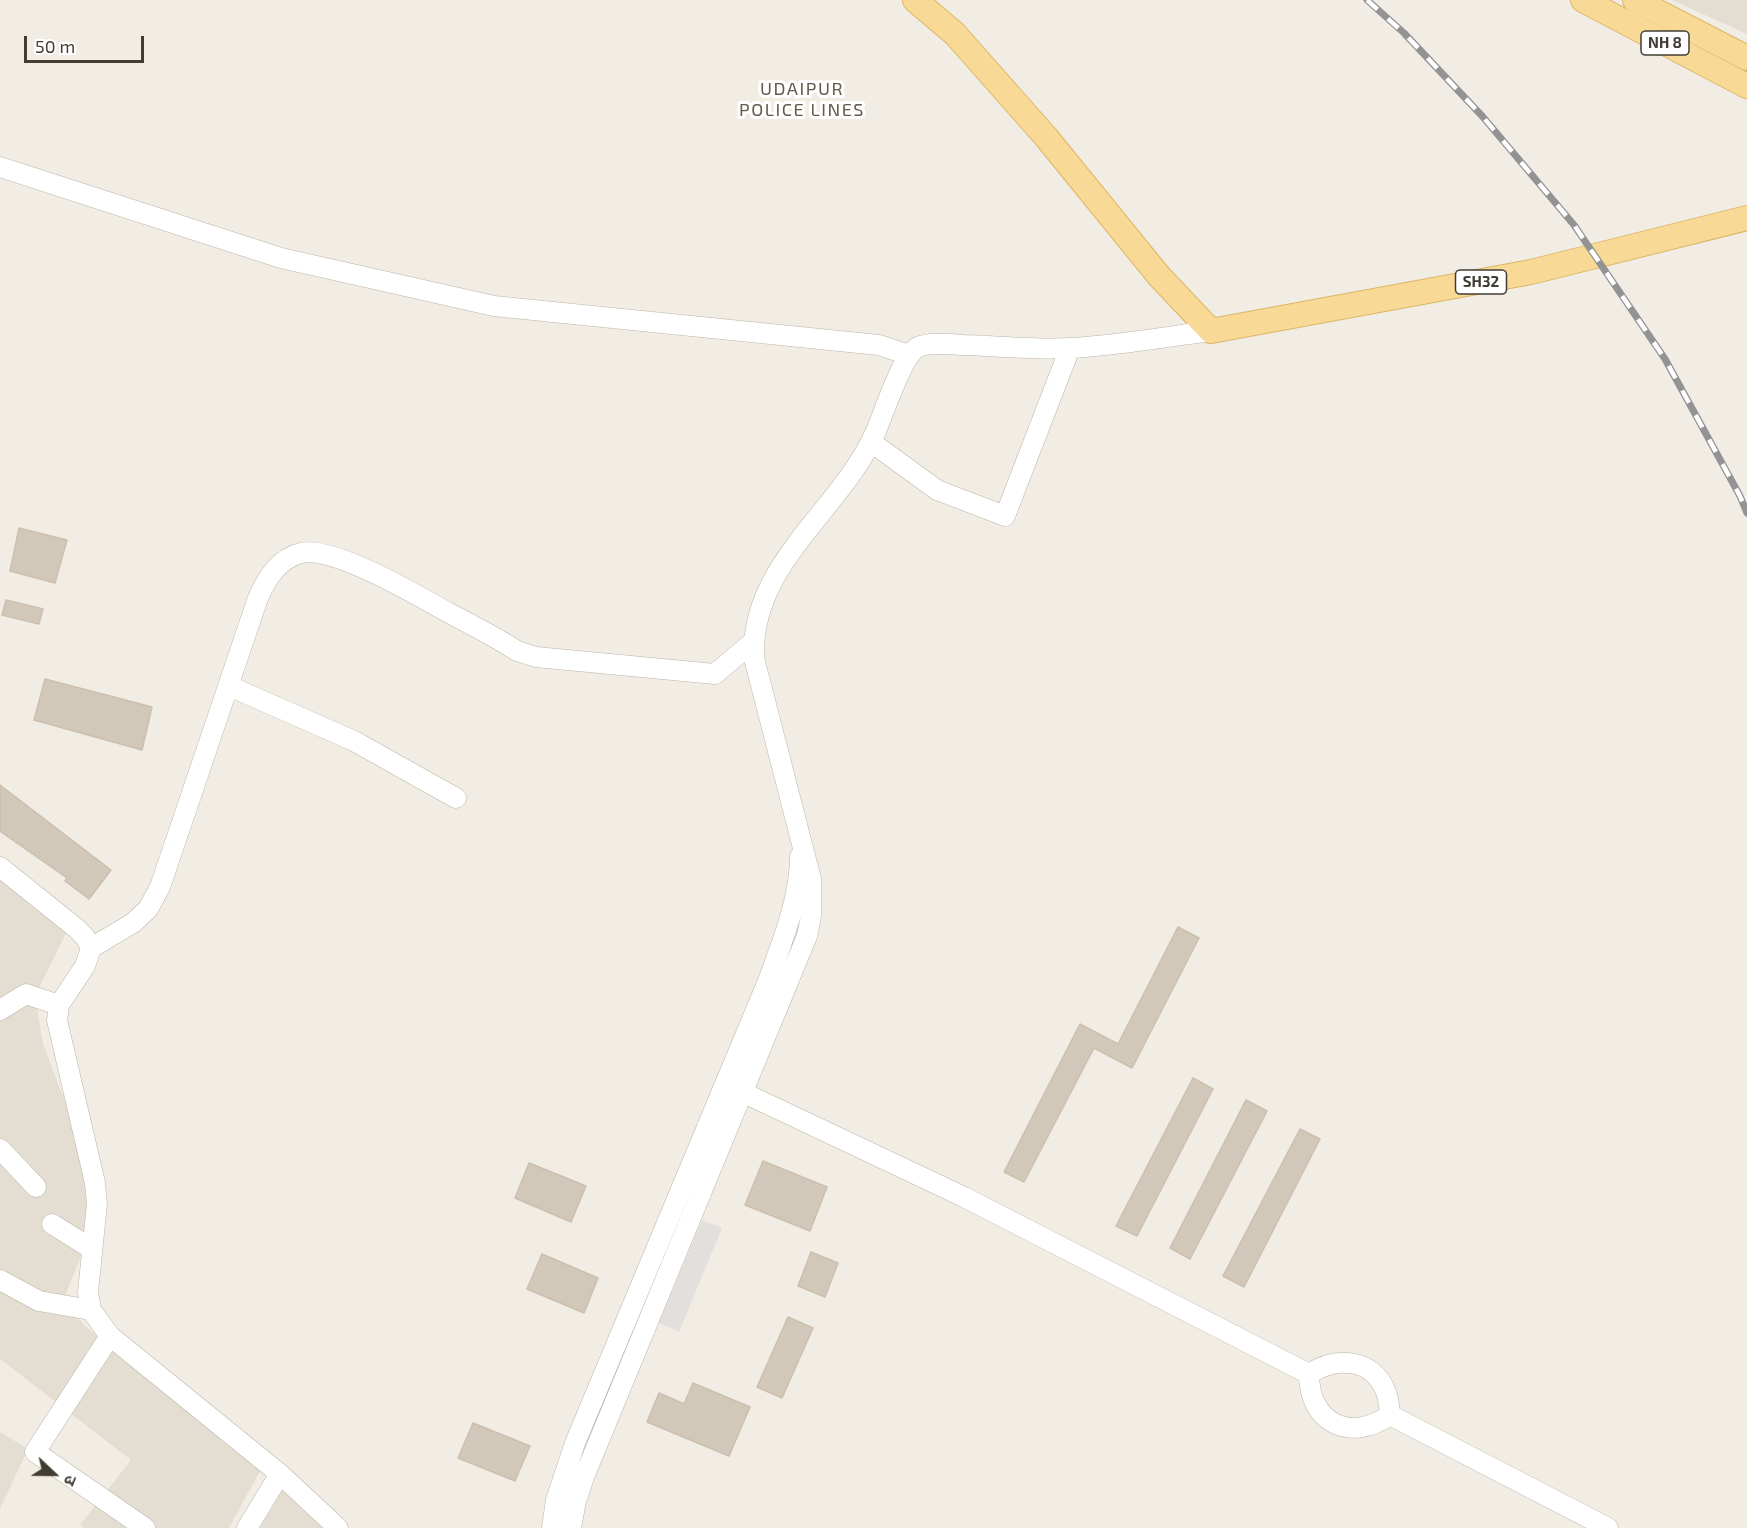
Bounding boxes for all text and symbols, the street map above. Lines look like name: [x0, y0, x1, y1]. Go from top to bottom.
scale bar: [27, 24, 147, 62]
road number: NH 8: [1641, 31, 1689, 55]
text: 50 m: [35, 35, 75, 57]
district label: UDAIPUR POLICE LINES: [739, 78, 865, 121]
road number: SH32: [1456, 270, 1506, 294]
north arrow: [24, 1444, 84, 1504]
text: उ: [61, 1473, 82, 1489]

